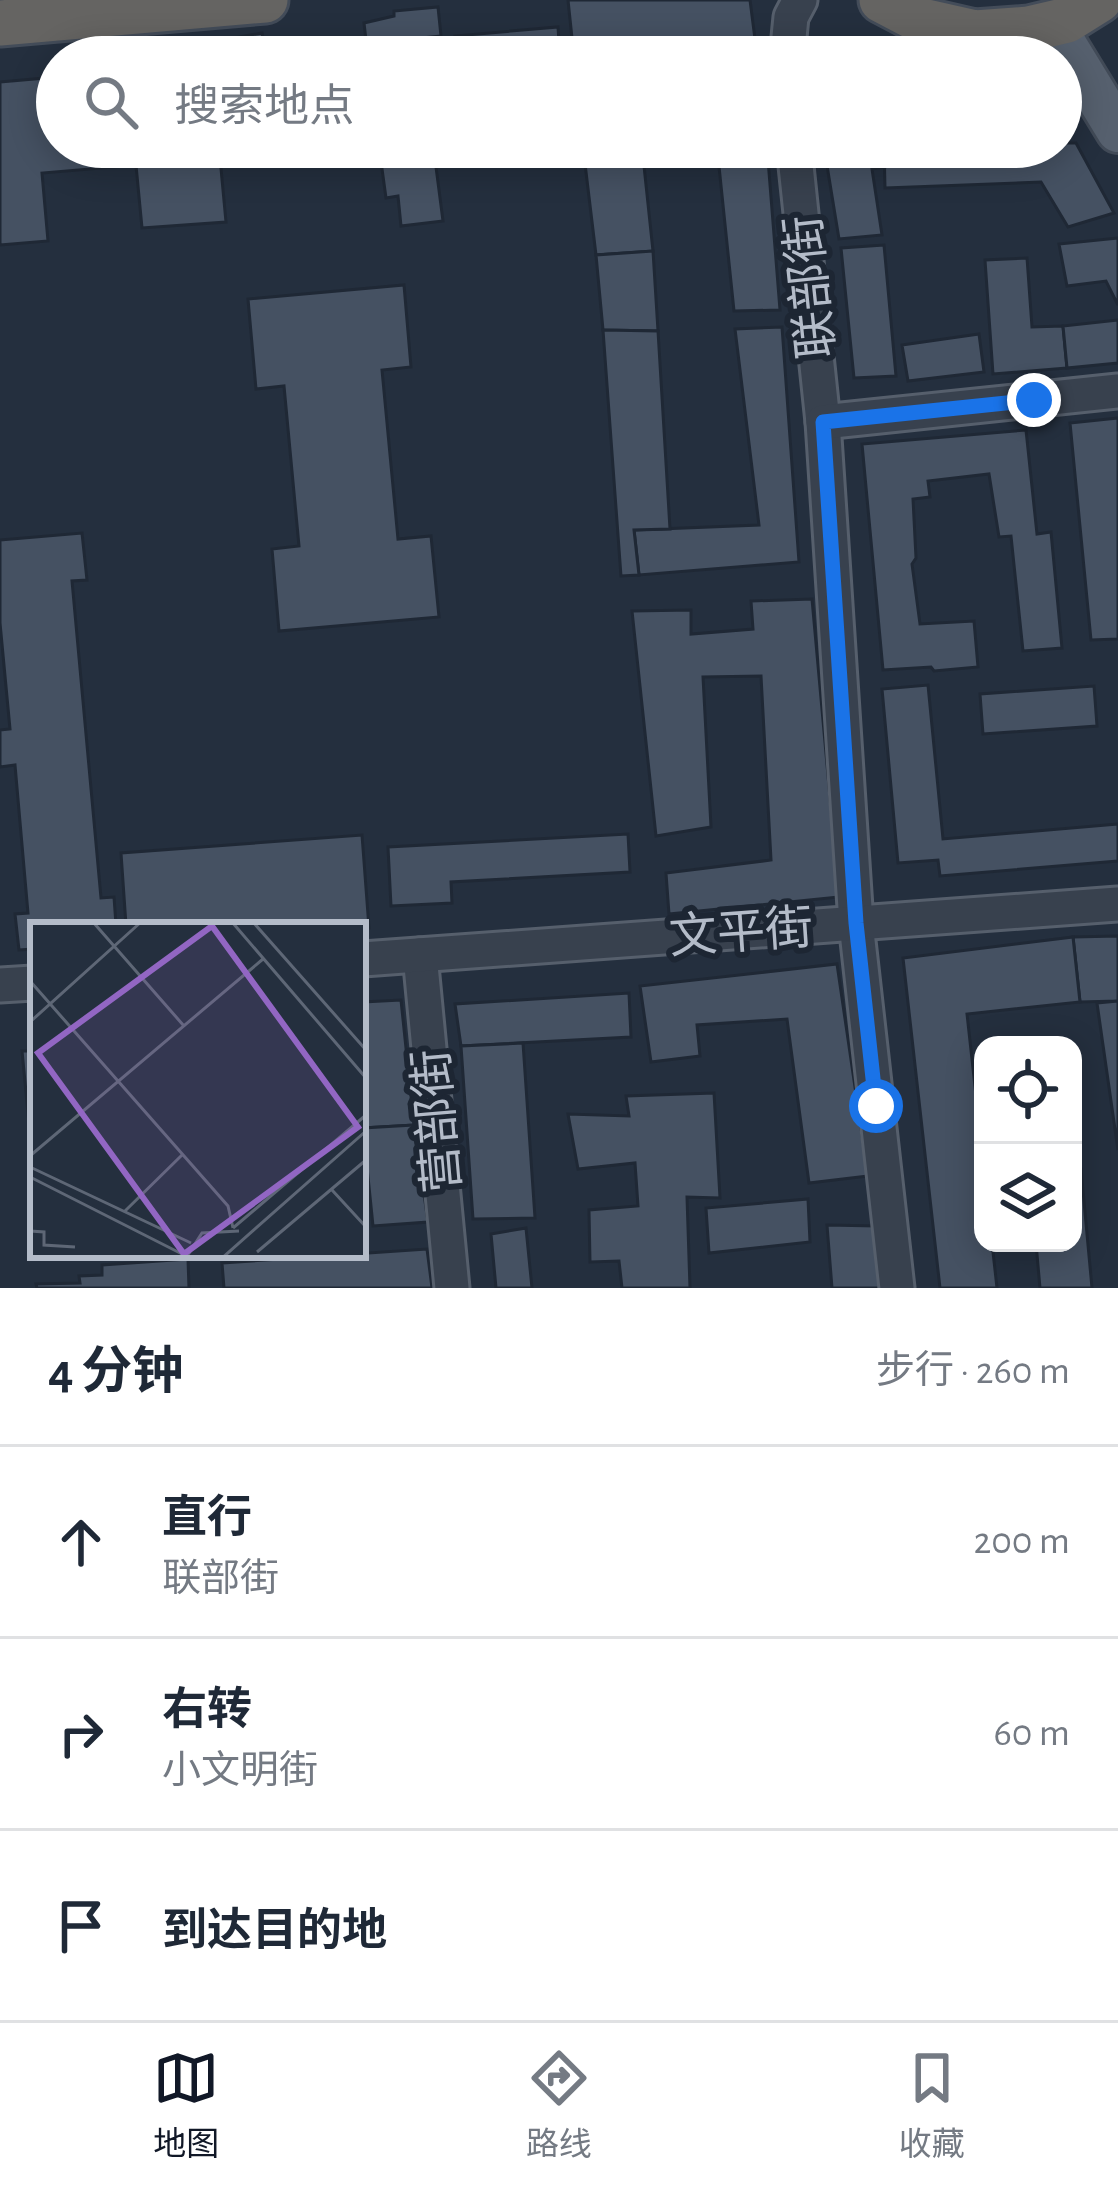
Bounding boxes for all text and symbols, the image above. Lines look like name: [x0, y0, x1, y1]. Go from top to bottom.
search box: [36, 36, 1082, 168]
icon: search: [78, 69, 144, 135]
text: 搜索地点: [174, 85, 354, 130]
street label: 联部街: [778, 213, 843, 361]
route end: [1007, 373, 1061, 427]
street label: 文平街: [667, 902, 815, 963]
inset map: [30, 922, 366, 1258]
map controls: [974, 1036, 1082, 1252]
button: locate: [974, 1036, 1082, 1144]
street label: 营部街: [406, 1047, 469, 1195]
route start: [849, 1079, 903, 1133]
button: layers: [974, 1144, 1082, 1252]
text: 4 分钟: [48, 1347, 183, 1398]
text: 步行 · 260 m: [876, 1352, 1070, 1391]
text: 直行: [162, 1496, 252, 1541]
icon: ahead: [48, 1509, 114, 1575]
text: 200 m: [973, 1522, 1070, 1561]
text: 联部街: [162, 1560, 279, 1599]
text: 右转: [162, 1688, 252, 1733]
icon: right: [48, 1701, 114, 1767]
text: 60 m: [993, 1714, 1070, 1753]
text: 小文明街: [162, 1752, 318, 1791]
icon: arrive: [48, 1893, 114, 1959]
text: 到达目的地: [162, 1909, 387, 1954]
tab: 地图: [153, 2045, 219, 2166]
tab: 路线: [526, 2045, 592, 2166]
tab: 收藏: [899, 2045, 965, 2166]

